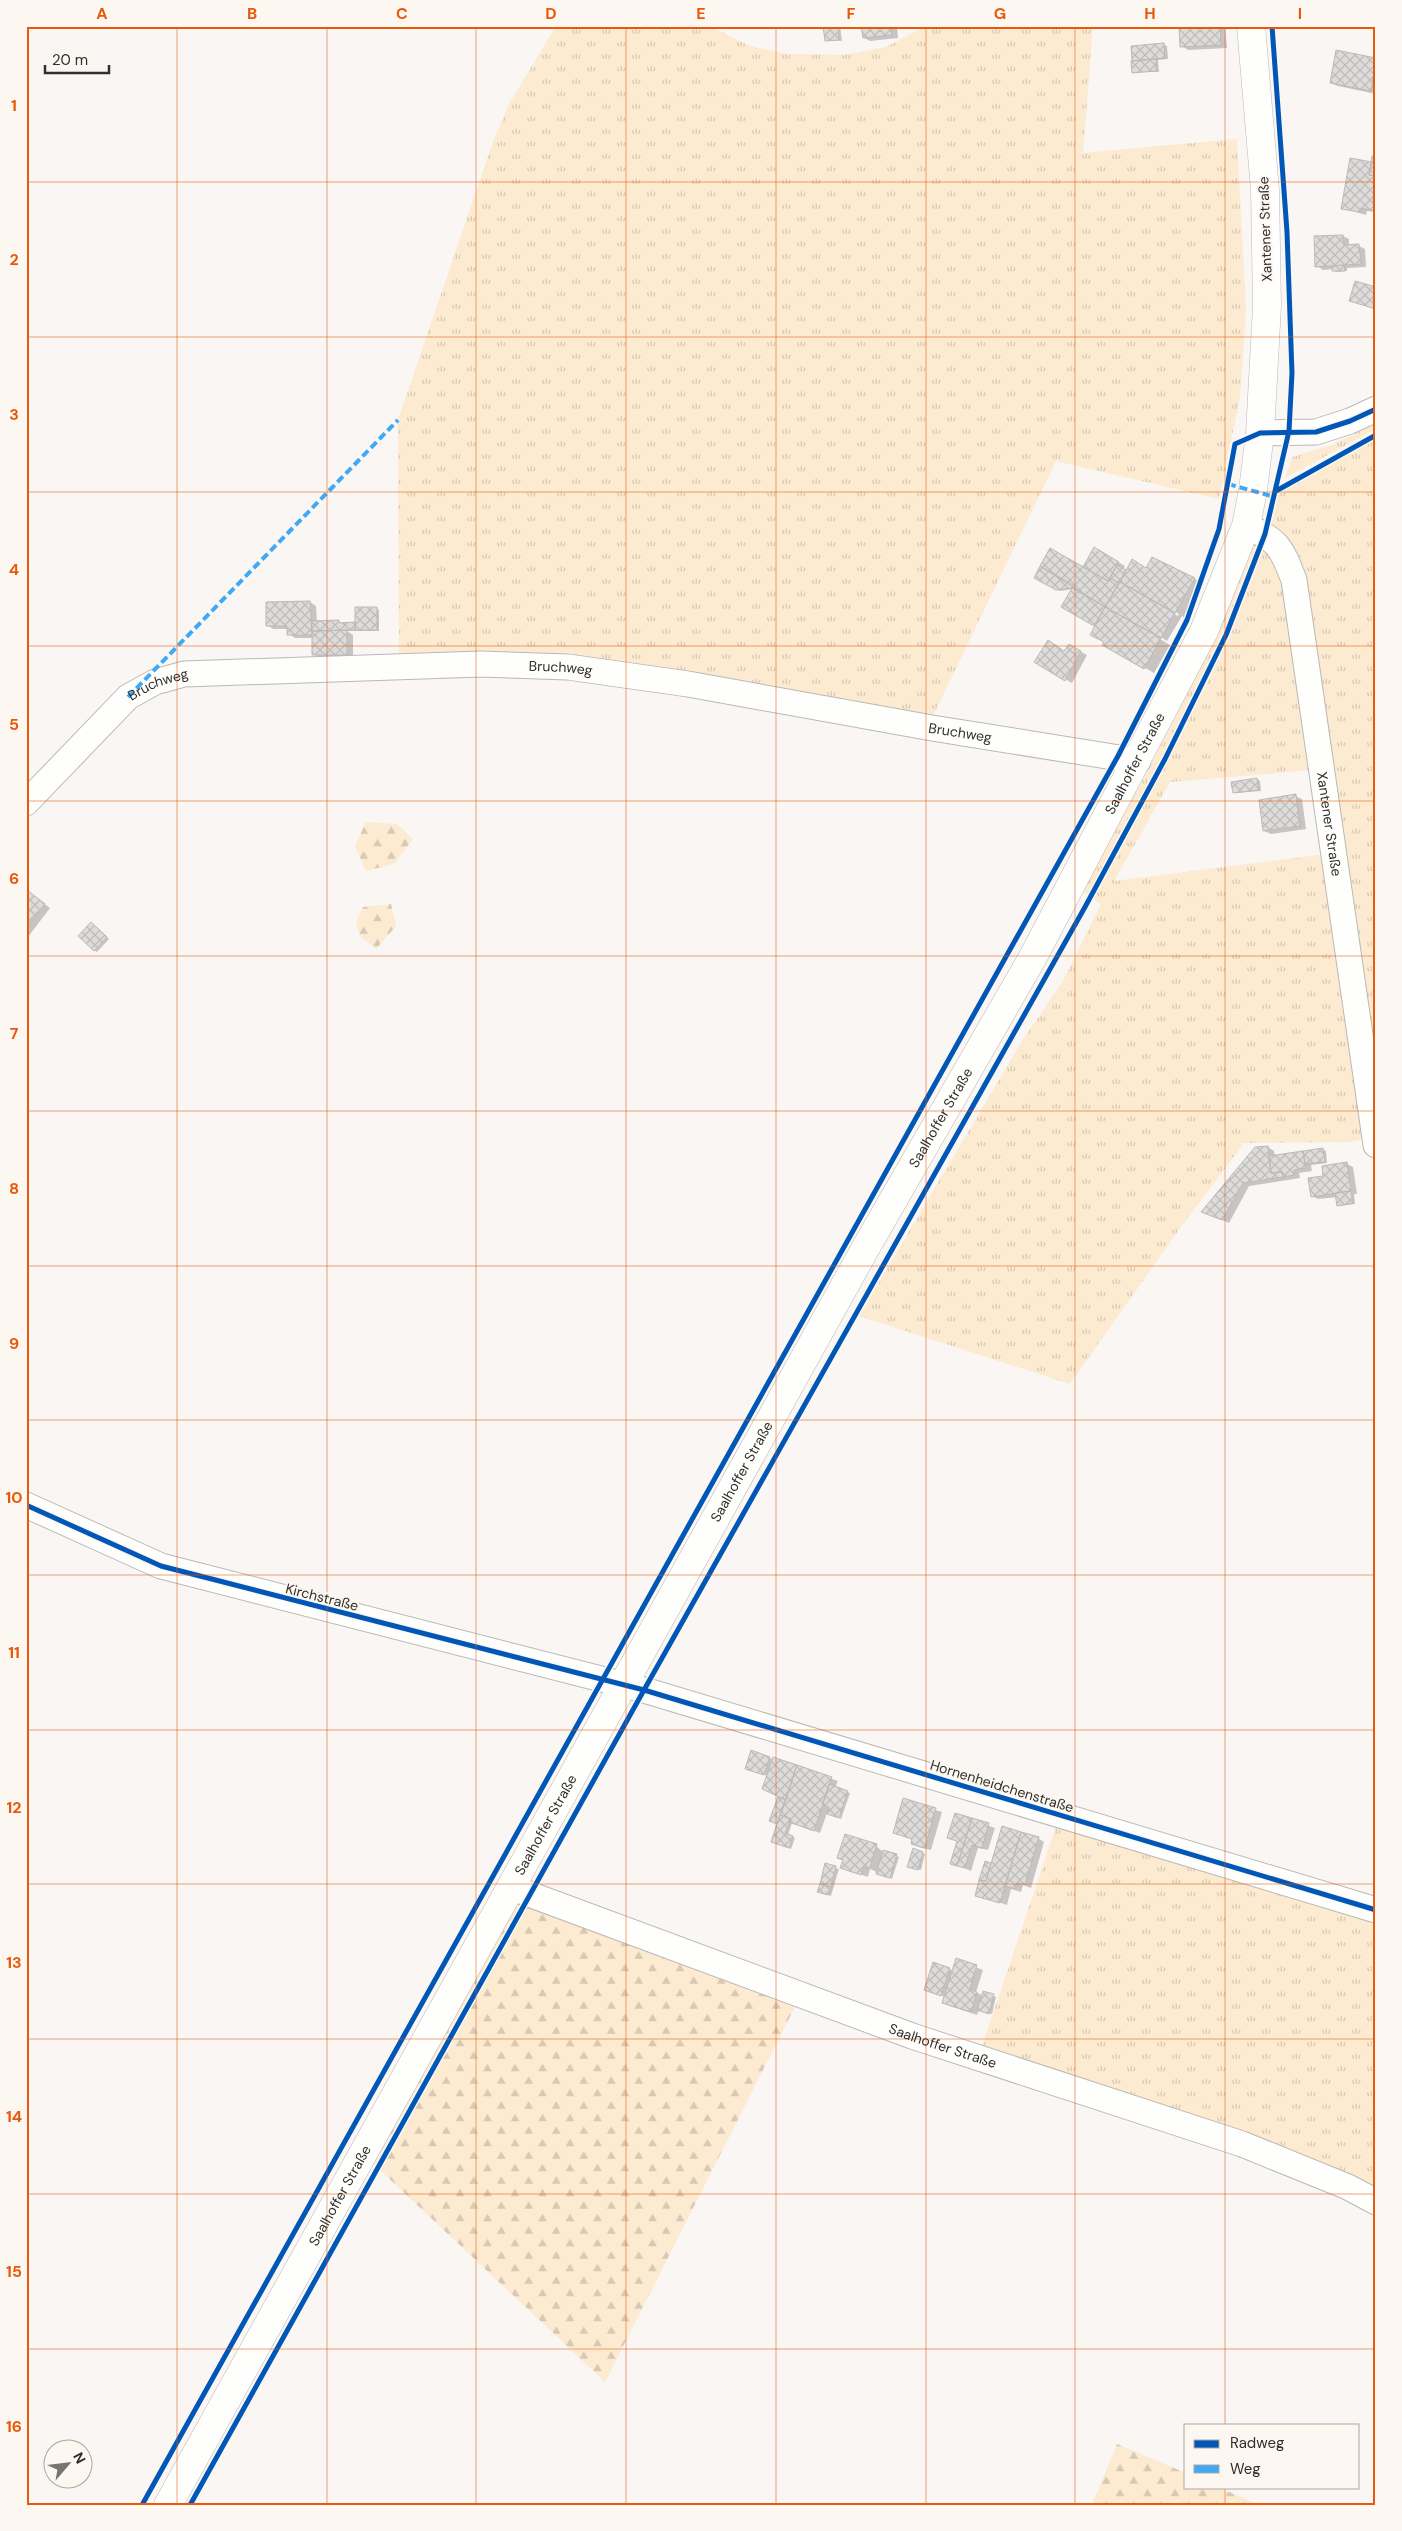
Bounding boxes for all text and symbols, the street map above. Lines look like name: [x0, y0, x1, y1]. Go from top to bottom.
text: A: [96, 3, 108, 24]
text: B: [247, 3, 257, 24]
text: C: [396, 3, 408, 24]
text: D: [545, 3, 557, 24]
text: E: [696, 3, 706, 24]
text: F: [847, 3, 856, 24]
text: G: [994, 3, 1006, 24]
text: H: [1144, 3, 1156, 24]
text: I: [1298, 3, 1302, 24]
scale bar: [45, 42, 109, 74]
text: 20 m: [52, 50, 88, 70]
text: 1: [11, 95, 17, 116]
street label: Xantener Straße: [1254, 176, 1276, 282]
text: 2: [9, 249, 19, 270]
text: 3: [9, 404, 19, 425]
text: 4: [9, 559, 19, 580]
street label: Bruchweg: [528, 657, 594, 679]
street label: Bruchweg: [124, 664, 190, 704]
street label: Saalhoffer Straße: [1100, 709, 1169, 817]
text: 5: [9, 714, 19, 735]
street label: Bruchweg: [927, 719, 993, 746]
street label: Xantener Straße: [1313, 770, 1346, 877]
text: 6: [9, 868, 19, 889]
text: 7: [10, 1023, 19, 1044]
street label: Saalhoffer Straße: [905, 1064, 976, 1171]
text: 8: [9, 1178, 19, 1199]
text: 9: [9, 1333, 19, 1354]
street label: Saalhoffer Straße: [706, 1418, 777, 1525]
text: 10: [5, 1487, 23, 1508]
street label: Kirchstraße: [284, 1579, 360, 1615]
text: 11: [8, 1642, 20, 1663]
street label: Hornenheidchenstraße: [928, 1756, 1076, 1816]
street label: Saalhoffer Straße: [510, 1771, 581, 1878]
text: 12: [6, 1797, 22, 1818]
text: 13: [6, 1952, 22, 1973]
street label: Saalhoffer Straße: [886, 2019, 999, 2072]
text: 14: [6, 2106, 22, 2127]
street label: Saalhoffer Straße: [305, 2142, 375, 2249]
text: 15: [6, 2261, 22, 2282]
text: 16: [6, 2416, 22, 2437]
legend: [1184, 2424, 1360, 2488]
text: Radweg: [1230, 2433, 1284, 2453]
north arrow: [42, 2438, 92, 2488]
text: N: [69, 2449, 90, 2467]
text: Weg: [1230, 2459, 1261, 2479]

